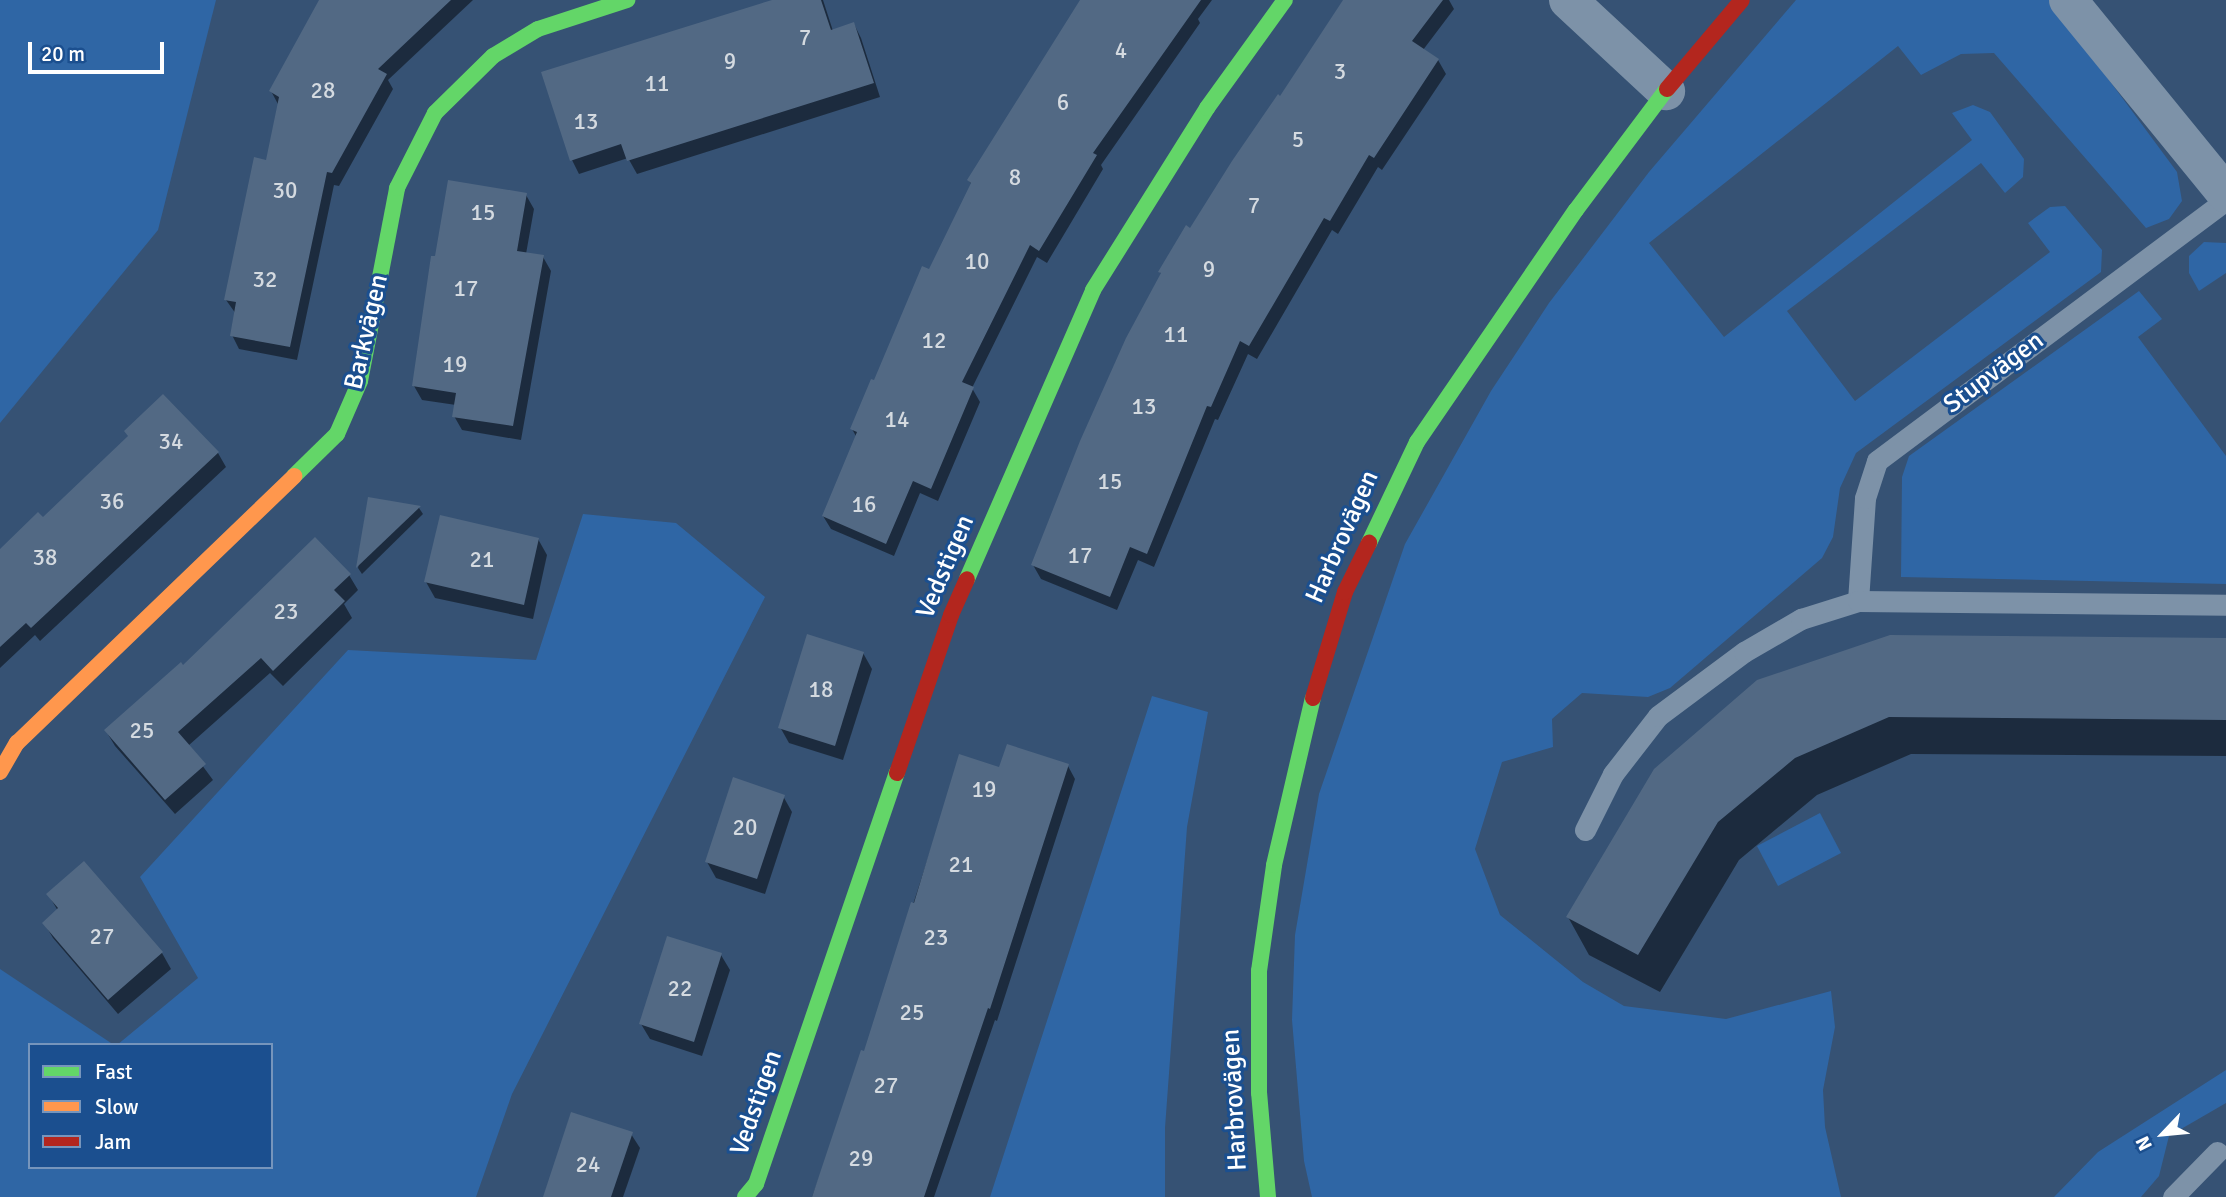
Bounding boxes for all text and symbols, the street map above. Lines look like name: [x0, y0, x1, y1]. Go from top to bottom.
house number: 7: [799, 24, 811, 52]
scale bar: [32, 28, 168, 72]
house number: 4: [1115, 37, 1127, 65]
text: 20 m: [41, 41, 85, 67]
house number: 9: [724, 48, 736, 76]
house number: 3: [1334, 58, 1346, 86]
house number: 11: [645, 70, 669, 98]
house number: 28: [311, 77, 335, 105]
house number: 6: [1057, 89, 1069, 117]
house number: 13: [574, 108, 598, 136]
house number: 5: [1292, 126, 1304, 154]
house number: 8: [1009, 164, 1021, 192]
house number: 30: [273, 177, 297, 205]
house number: 7: [1248, 192, 1260, 220]
house number: 15: [471, 199, 495, 227]
house number: 10: [965, 248, 989, 276]
house number: 9: [1203, 256, 1215, 284]
house number: 32: [253, 266, 277, 294]
street label: Barkvägen: [339, 271, 395, 393]
house number: 17: [454, 275, 478, 303]
house number: 11: [1164, 321, 1188, 349]
street label: Stupvägen: [1938, 325, 2050, 421]
house number: 12: [922, 327, 946, 355]
house number: 19: [443, 351, 467, 379]
house number: 13: [1132, 393, 1156, 421]
house number: 14: [885, 406, 909, 434]
house number: 34: [159, 428, 183, 456]
street label: Harbrovägen: [1300, 466, 1386, 608]
house number: 15: [1098, 468, 1122, 496]
house number: 36: [100, 488, 124, 516]
house number: 16: [852, 491, 876, 519]
street label: Vedstigen: [910, 511, 982, 623]
house number: 17: [1068, 542, 1092, 570]
house number: 38: [33, 544, 57, 572]
house number: 21: [470, 546, 494, 574]
house number: 23: [274, 598, 298, 626]
house number: 18: [809, 676, 833, 704]
house number: 25: [130, 717, 154, 745]
house number: 19: [972, 776, 996, 804]
house number: 20: [733, 814, 757, 842]
house number: 21: [949, 851, 973, 879]
house number: 27: [90, 923, 114, 951]
house number: 23: [924, 924, 948, 952]
house number: 22: [668, 975, 692, 1003]
house number: 25: [900, 999, 924, 1027]
street label: Harbrovägen: [1216, 1028, 1254, 1172]
legend: [28, 1043, 273, 1169]
street label: Vedstigen: [724, 1046, 790, 1160]
text: Fast: [95, 1059, 132, 1085]
house number: 27: [874, 1072, 898, 1100]
text: Slow: [95, 1094, 139, 1120]
north arrow: [2128, 1099, 2198, 1169]
text: Jam: [95, 1129, 131, 1155]
text: N: [2130, 1132, 2158, 1154]
house number: 29: [849, 1145, 873, 1173]
house number: 24: [576, 1151, 600, 1179]

